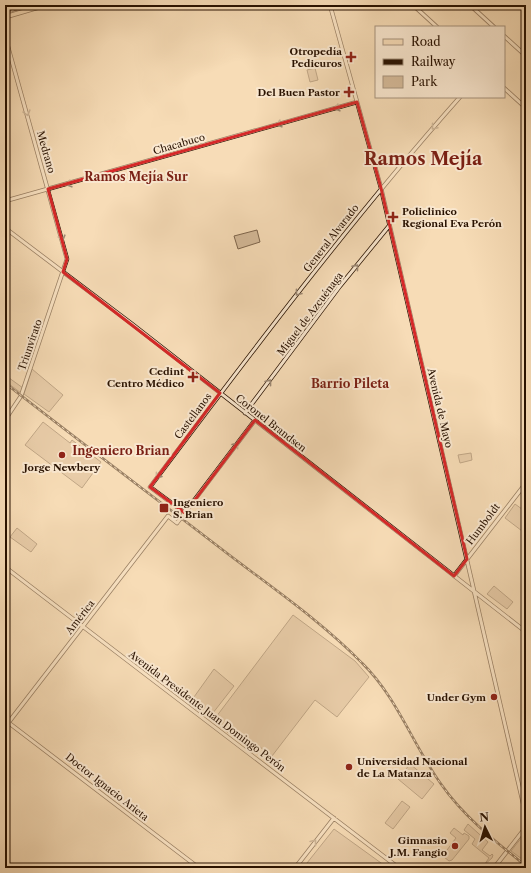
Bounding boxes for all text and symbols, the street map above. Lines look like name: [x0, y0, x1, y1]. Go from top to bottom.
legend: [375, 26, 505, 98]
text: Road: [411, 34, 441, 49]
place label: Otropedía Pedicuros: [290, 45, 342, 70]
marker: Otropedía Pedicuros: [345, 51, 357, 63]
text: Railway: [411, 54, 456, 69]
text: Park: [411, 74, 438, 89]
place label: Del Buen Pastor: [258, 86, 340, 99]
marker: Del Buen Pastor: [343, 86, 355, 98]
one-way arrow: [334, 103, 341, 112]
one-way arrow: [22, 110, 31, 117]
one-way arrow: [276, 119, 283, 128]
one-way arrow: [432, 122, 439, 129]
street label: Medrano: [34, 129, 58, 175]
street label: Chacabuco: [152, 130, 206, 158]
district label: Ramos Mejía: [364, 148, 483, 170]
district label: Ramos Mejía Sur: [84, 169, 188, 184]
one-way arrow: [66, 179, 72, 187]
street label: General Alvarado: [300, 201, 362, 275]
place label: Policlinico Regional Eva Perón: [402, 205, 502, 230]
marker: Policlinico Regional Eva Perón: [387, 211, 399, 223]
one-way arrow: [57, 235, 65, 241]
one-way arrow: [352, 265, 359, 272]
street label: Miguel de Azcuénaga: [274, 269, 346, 358]
one-way arrow: [296, 288, 303, 295]
street label: Triunvirato: [15, 317, 45, 373]
place label: Cedint Centro Médico: [107, 365, 184, 390]
street label: Avenida de Mayo: [424, 366, 456, 449]
marker: Cedint Centro Médico: [187, 371, 199, 383]
district label: Barrio Pileta: [311, 376, 390, 391]
one-way arrow: [264, 379, 271, 386]
street label: Castellanos: [171, 390, 215, 442]
street label: Coronel Brandsen: [233, 391, 310, 455]
one-way arrow: [231, 442, 238, 449]
district label: Ingeniero Brian: [72, 443, 171, 458]
marker: Jorge Newbery: [57, 450, 67, 460]
place label: Jorge Newbery: [22, 461, 101, 474]
one-way arrow: [156, 471, 163, 478]
place label: Ingeniero S. Brian: [173, 496, 223, 521]
street label: Humboldt: [463, 500, 503, 547]
marker: Ingeniero S. Brian: [158, 502, 170, 514]
street label: América: [62, 597, 98, 638]
street label: Avenida Presidente Juan Domingo Perón: [125, 647, 289, 775]
place label: Under Gym: [427, 691, 486, 704]
marker: Under Gym: [489, 692, 499, 702]
street label: Doctor Ignacio Arieta: [63, 750, 152, 824]
place label: Universidad Nacional de La Matanza: [357, 755, 468, 780]
marker: Universidad Nacional de La Matanza: [344, 762, 354, 772]
north arrow: [465, 807, 505, 847]
text: N: [479, 810, 490, 824]
place label: Gimnasio J.M. Fangio: [388, 834, 447, 859]
one-way arrow: [310, 840, 317, 847]
marker: Gimnasio J.M. Fangio: [450, 841, 460, 851]

